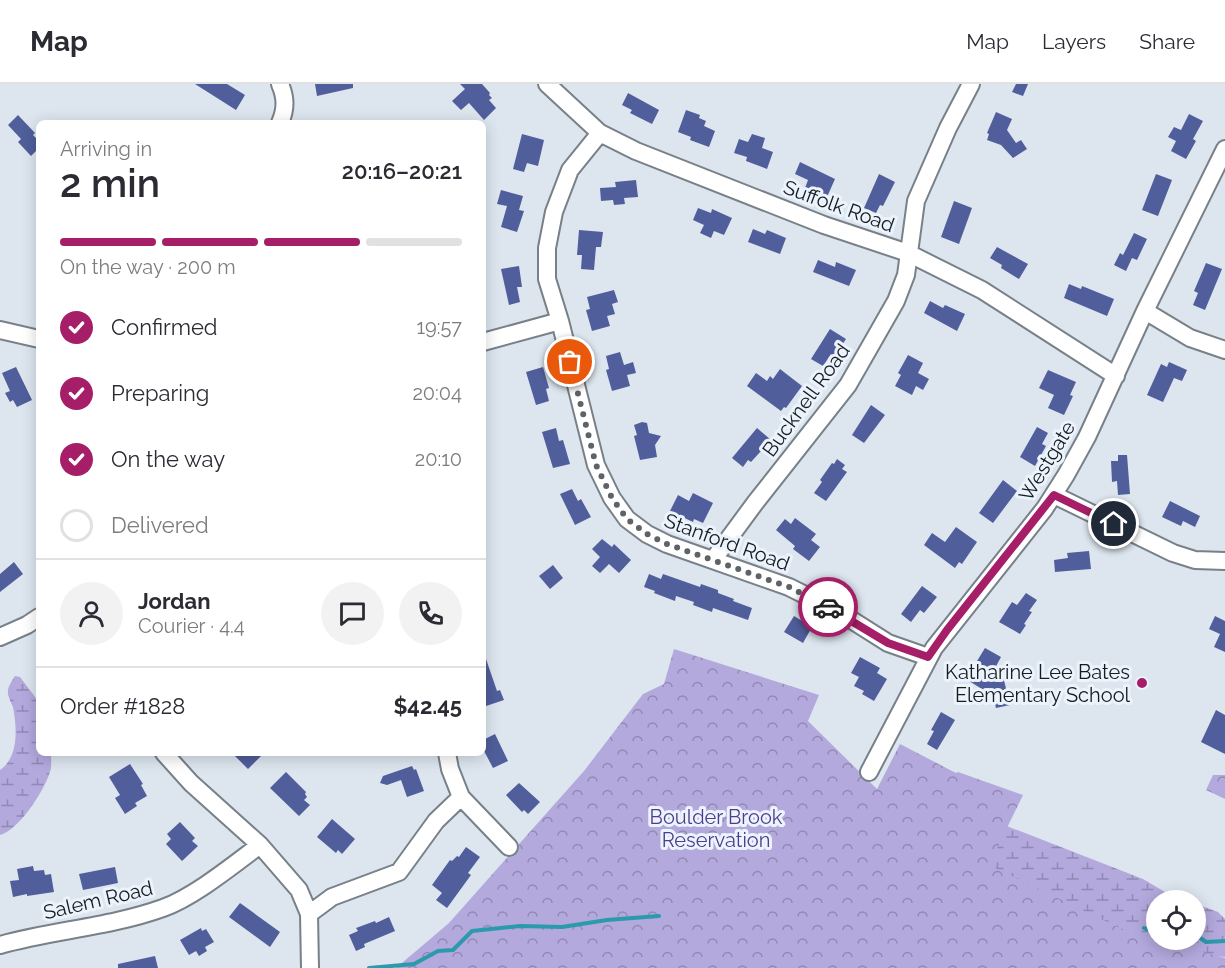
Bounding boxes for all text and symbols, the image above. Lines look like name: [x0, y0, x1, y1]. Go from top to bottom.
text: Map: [30, 25, 88, 58]
text: Map: [966, 29, 1009, 54]
text: Layers: [1042, 29, 1106, 54]
text: Share: [1139, 29, 1195, 54]
text: Arriving in: [60, 137, 152, 161]
text: 20:16–20:21: [342, 158, 462, 184]
text: 2 min: [60, 160, 160, 206]
street label: Suffolk Road: [780, 175, 898, 237]
text: On the way · 200 m: [60, 255, 236, 279]
icon: check: [60, 311, 93, 344]
text: Confirmed: [111, 314, 218, 340]
text: 19:57: [416, 315, 462, 339]
pin: [544, 336, 595, 387]
street label: Bucknell Road: [757, 339, 855, 461]
icon: bag: [553, 345, 586, 378]
icon: check: [60, 377, 93, 410]
text: Preparing: [111, 380, 209, 406]
text: 20:04: [412, 381, 462, 405]
street label: Westgate: [1014, 416, 1080, 505]
icon: check: [60, 443, 93, 476]
text: On the way: [111, 446, 225, 472]
text: 20:10: [415, 447, 462, 471]
pin: [1088, 498, 1139, 549]
icon: home: [1097, 507, 1130, 540]
street label: Stanford Road: [661, 508, 793, 576]
text: Delivered: [111, 512, 209, 538]
courier: [798, 577, 858, 637]
button: person: [60, 582, 123, 645]
button: chat: [321, 582, 384, 645]
button: phone: [399, 582, 462, 645]
text: Jordan: [138, 588, 210, 614]
icon: car: [812, 591, 845, 624]
text: Courier · 4.4: [138, 614, 245, 638]
place label: Katharine Lee Bates Elementary School: [945, 660, 1131, 707]
marker: Katharine Lee Bates Elementary School: [1135, 676, 1149, 690]
text: Order #1828: [60, 693, 185, 719]
text: $42.45: [393, 693, 462, 719]
park label: Boulder Brook Reservation: [650, 805, 783, 852]
street label: Salem Road: [41, 876, 155, 924]
map controls: [1146, 890, 1206, 950]
button: locate: [1146, 890, 1206, 950]

